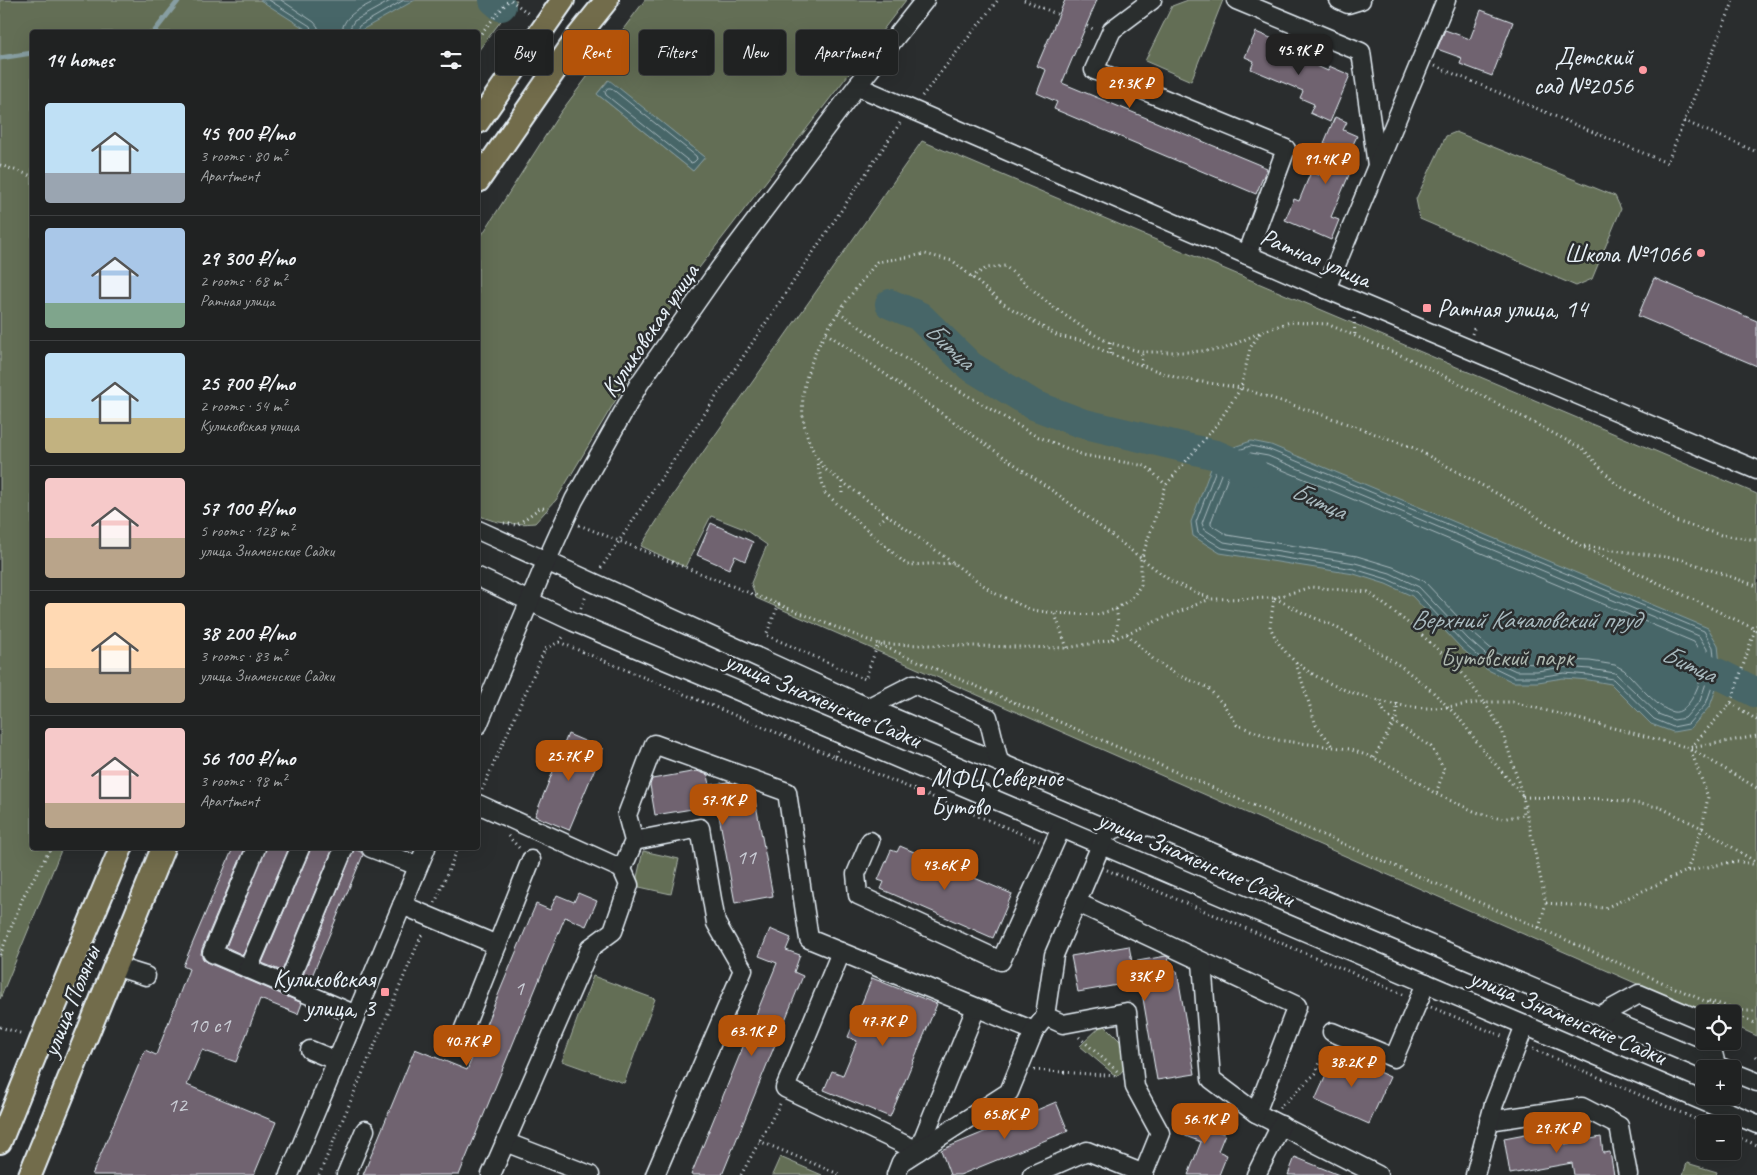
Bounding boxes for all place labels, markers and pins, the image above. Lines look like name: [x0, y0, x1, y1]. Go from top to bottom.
pin: 45.9K ₽: [1253, 34, 1345, 76]
place label: Детский сад №2056: [1534, 41, 1635, 102]
marker: Детский сад №2056: [1637, 64, 1649, 76]
pin: 29.3K ₽: [1084, 66, 1176, 109]
pin: 91.4K ₽: [1280, 142, 1372, 185]
place label: Школа №1066: [1564, 238, 1692, 270]
marker: Школа №1066: [1695, 247, 1707, 259]
place label: Ратная улица, 14: [1437, 293, 1590, 325]
marker: Ратная улица, 14: [1421, 302, 1433, 314]
pin: 25.7K ₽: [523, 740, 615, 782]
place label: МФЦ Северное Бутово: [931, 762, 1065, 823]
pin: 57.1K ₽: [677, 784, 769, 826]
marker: МФЦ Северное Бутово: [915, 785, 927, 797]
pin: 43.6K ₽: [899, 848, 991, 891]
pin: 33K ₽: [1110, 960, 1180, 1002]
place label: Куликовская улица, 3: [273, 963, 377, 1024]
marker: Куликовская улица, 3: [379, 986, 391, 998]
pin: 47.7K ₽: [837, 1004, 929, 1047]
pin: 63.1K ₽: [706, 1014, 798, 1057]
pin: 40.7K ₽: [421, 1024, 513, 1067]
pin: 38.2K ₽: [1306, 1046, 1398, 1088]
pin: 65.8K ₽: [959, 1098, 1051, 1140]
pin: 56.1K ₽: [1159, 1102, 1251, 1145]
pin: 29.7K ₽: [1511, 1112, 1603, 1154]

